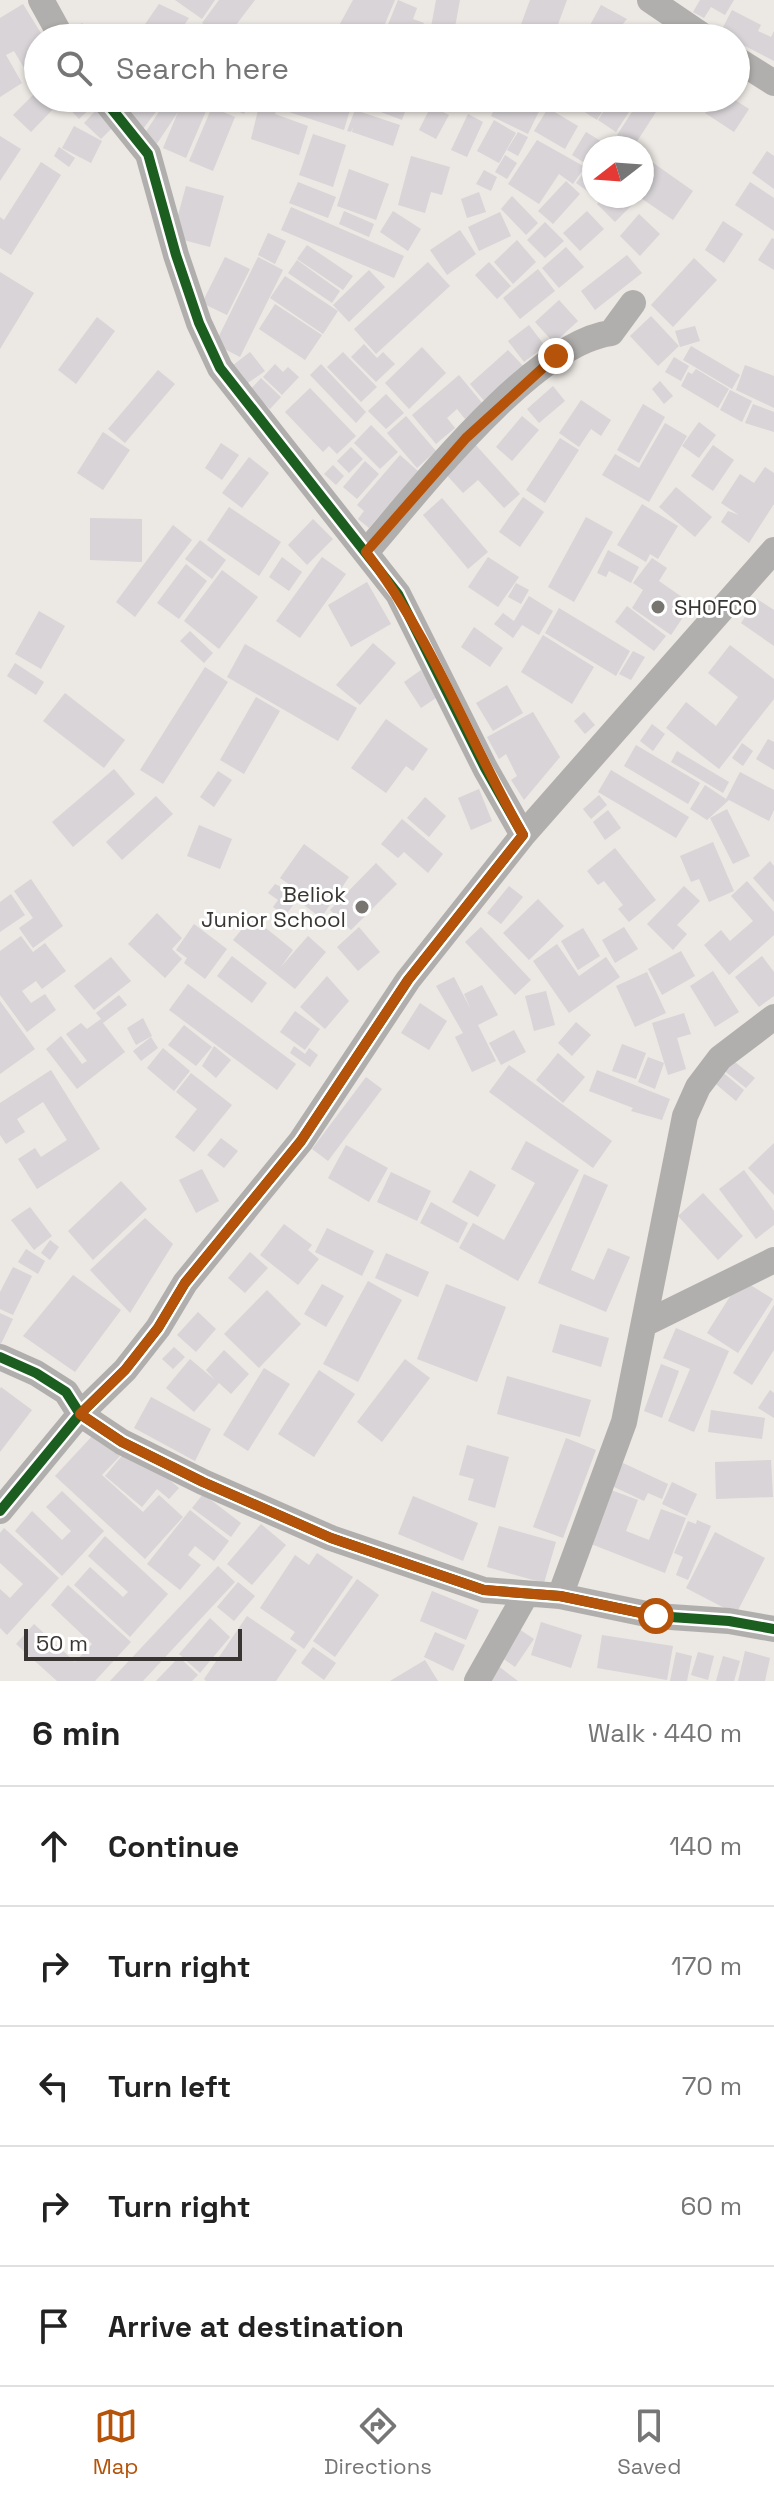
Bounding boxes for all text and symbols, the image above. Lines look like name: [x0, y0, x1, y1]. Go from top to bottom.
search box: [24, 24, 750, 112]
icon: search: [52, 46, 96, 90]
text: Search here: [116, 49, 289, 88]
north arrow: [582, 136, 654, 208]
route end: [538, 338, 574, 374]
place label: SHOFCO: [674, 593, 757, 621]
marker: SHOFCO: [649, 598, 667, 616]
place label: Beliok Junior School: [201, 880, 346, 933]
marker: Beliok Junior School: [353, 898, 371, 916]
route start: [638, 1598, 674, 1634]
scale bar: [24, 1625, 242, 1661]
text: 50 m: [36, 1629, 88, 1657]
text: 6 min: [32, 1712, 121, 1755]
text: Walk · 440 m: [588, 1716, 742, 1750]
icon: ahead: [32, 1824, 76, 1868]
text: Continue: [108, 1827, 239, 1866]
text: 140 m: [669, 1829, 742, 1863]
icon: right: [32, 1944, 76, 1988]
text: Turn right: [108, 1947, 251, 1986]
text: 170 m: [671, 1949, 742, 1983]
icon: left: [32, 2064, 76, 2108]
text: Turn left: [108, 2067, 231, 2106]
text: 70 m: [682, 2069, 742, 2103]
icon: right: [32, 2184, 76, 2228]
text: Turn right: [108, 2187, 251, 2226]
text: 60 m: [680, 2189, 742, 2223]
icon: arrive: [32, 2304, 76, 2348]
text: Arrive at destination: [108, 2307, 404, 2346]
tab: Map: [93, 2404, 139, 2480]
tab: Directions: [324, 2404, 432, 2480]
tab: Saved: [617, 2404, 681, 2480]

